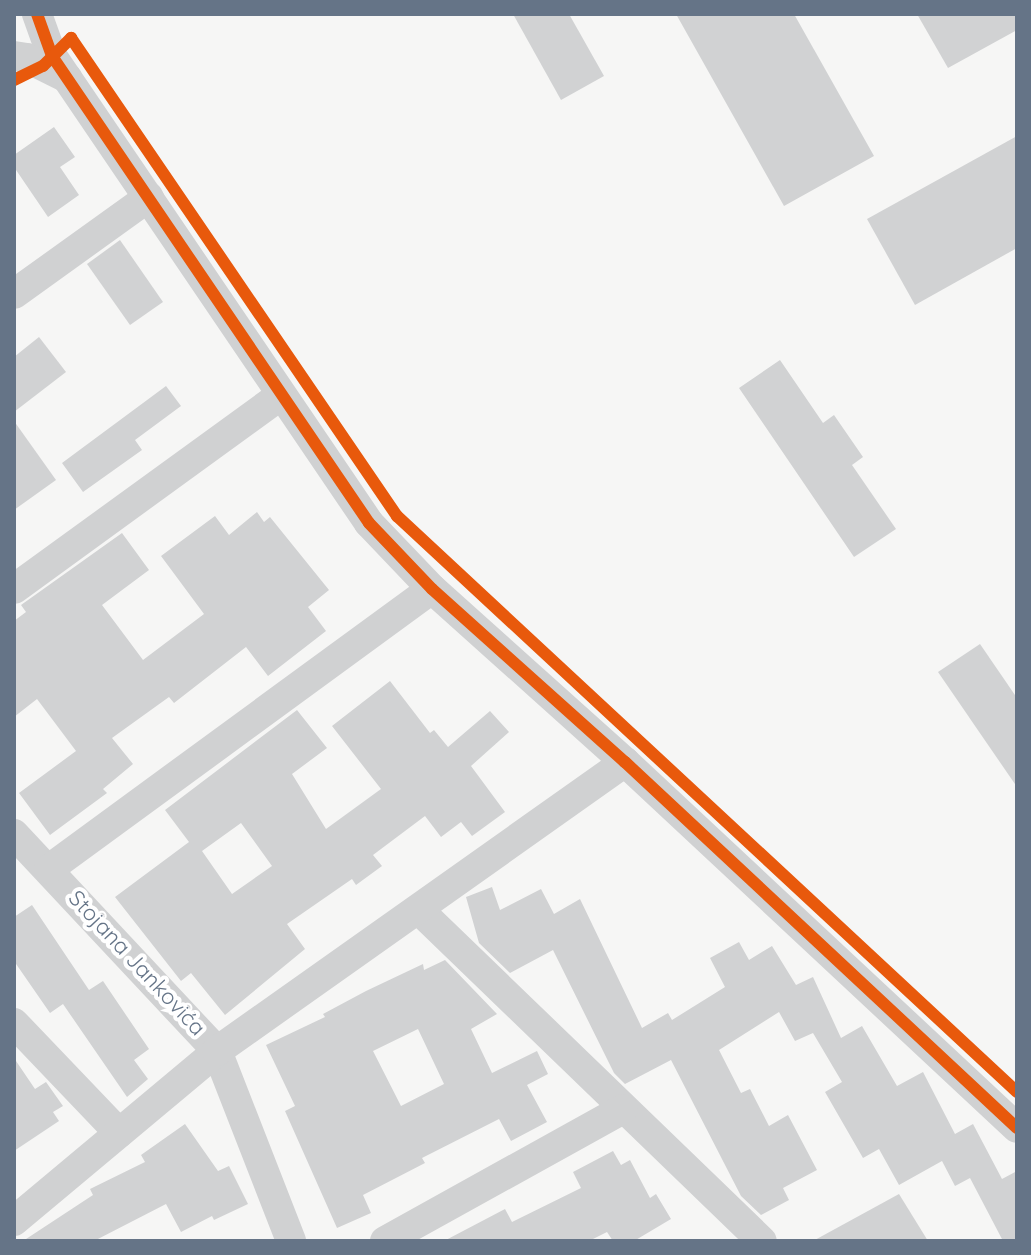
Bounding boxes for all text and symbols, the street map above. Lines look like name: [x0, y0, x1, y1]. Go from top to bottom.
street label: Stojana Jankovića: [63, 885, 211, 1041]

